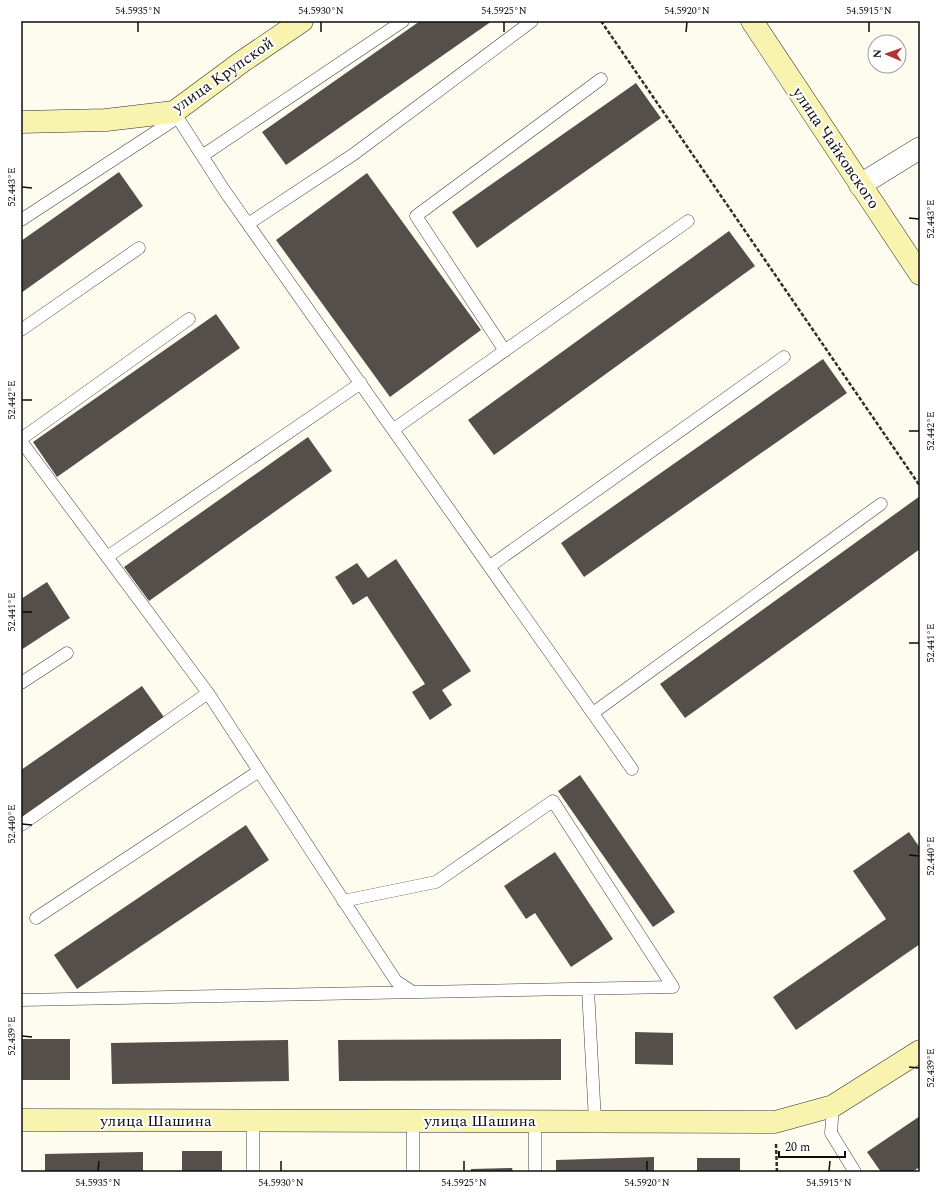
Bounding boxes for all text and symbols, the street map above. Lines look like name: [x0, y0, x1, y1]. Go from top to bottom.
text: 54.5935°N: [115, 3, 161, 19]
text: 54.5930°N: [298, 3, 344, 19]
text: 54.5925°N: [481, 3, 527, 19]
text: 54.5920°N: [664, 3, 710, 19]
text: 54.5915°N: [846, 3, 892, 19]
street label: улица Крупской: [166, 31, 279, 120]
north arrow: [867, 34, 907, 74]
text: N: [869, 49, 886, 58]
street label: улица Чайковского: [786, 81, 886, 214]
text: 52.443°E: [4, 167, 20, 207]
text: 52.443°E: [923, 199, 939, 239]
text: 52.442°E: [4, 380, 20, 420]
text: 52.442°E: [923, 411, 939, 451]
text: 52.441°E: [4, 592, 20, 632]
text: 52.441°E: [923, 623, 939, 663]
text: 52.440°E: [4, 804, 20, 844]
text: 52.440°E: [923, 836, 939, 876]
text: 52.439°E: [4, 1016, 20, 1056]
text: 52.439°E: [923, 1048, 939, 1088]
street label: улица Шашина: [99, 1109, 212, 1133]
street label: улица Шашина: [423, 1109, 536, 1133]
scale bar: [779, 1133, 845, 1159]
text: 20 m: [785, 1138, 810, 1157]
text: 54.5935°N: [75, 1175, 121, 1191]
text: 54.5930°N: [258, 1175, 304, 1191]
text: 54.5925°N: [441, 1175, 487, 1191]
text: 54.5920°N: [624, 1175, 670, 1191]
text: 54.5915°N: [806, 1175, 852, 1191]

